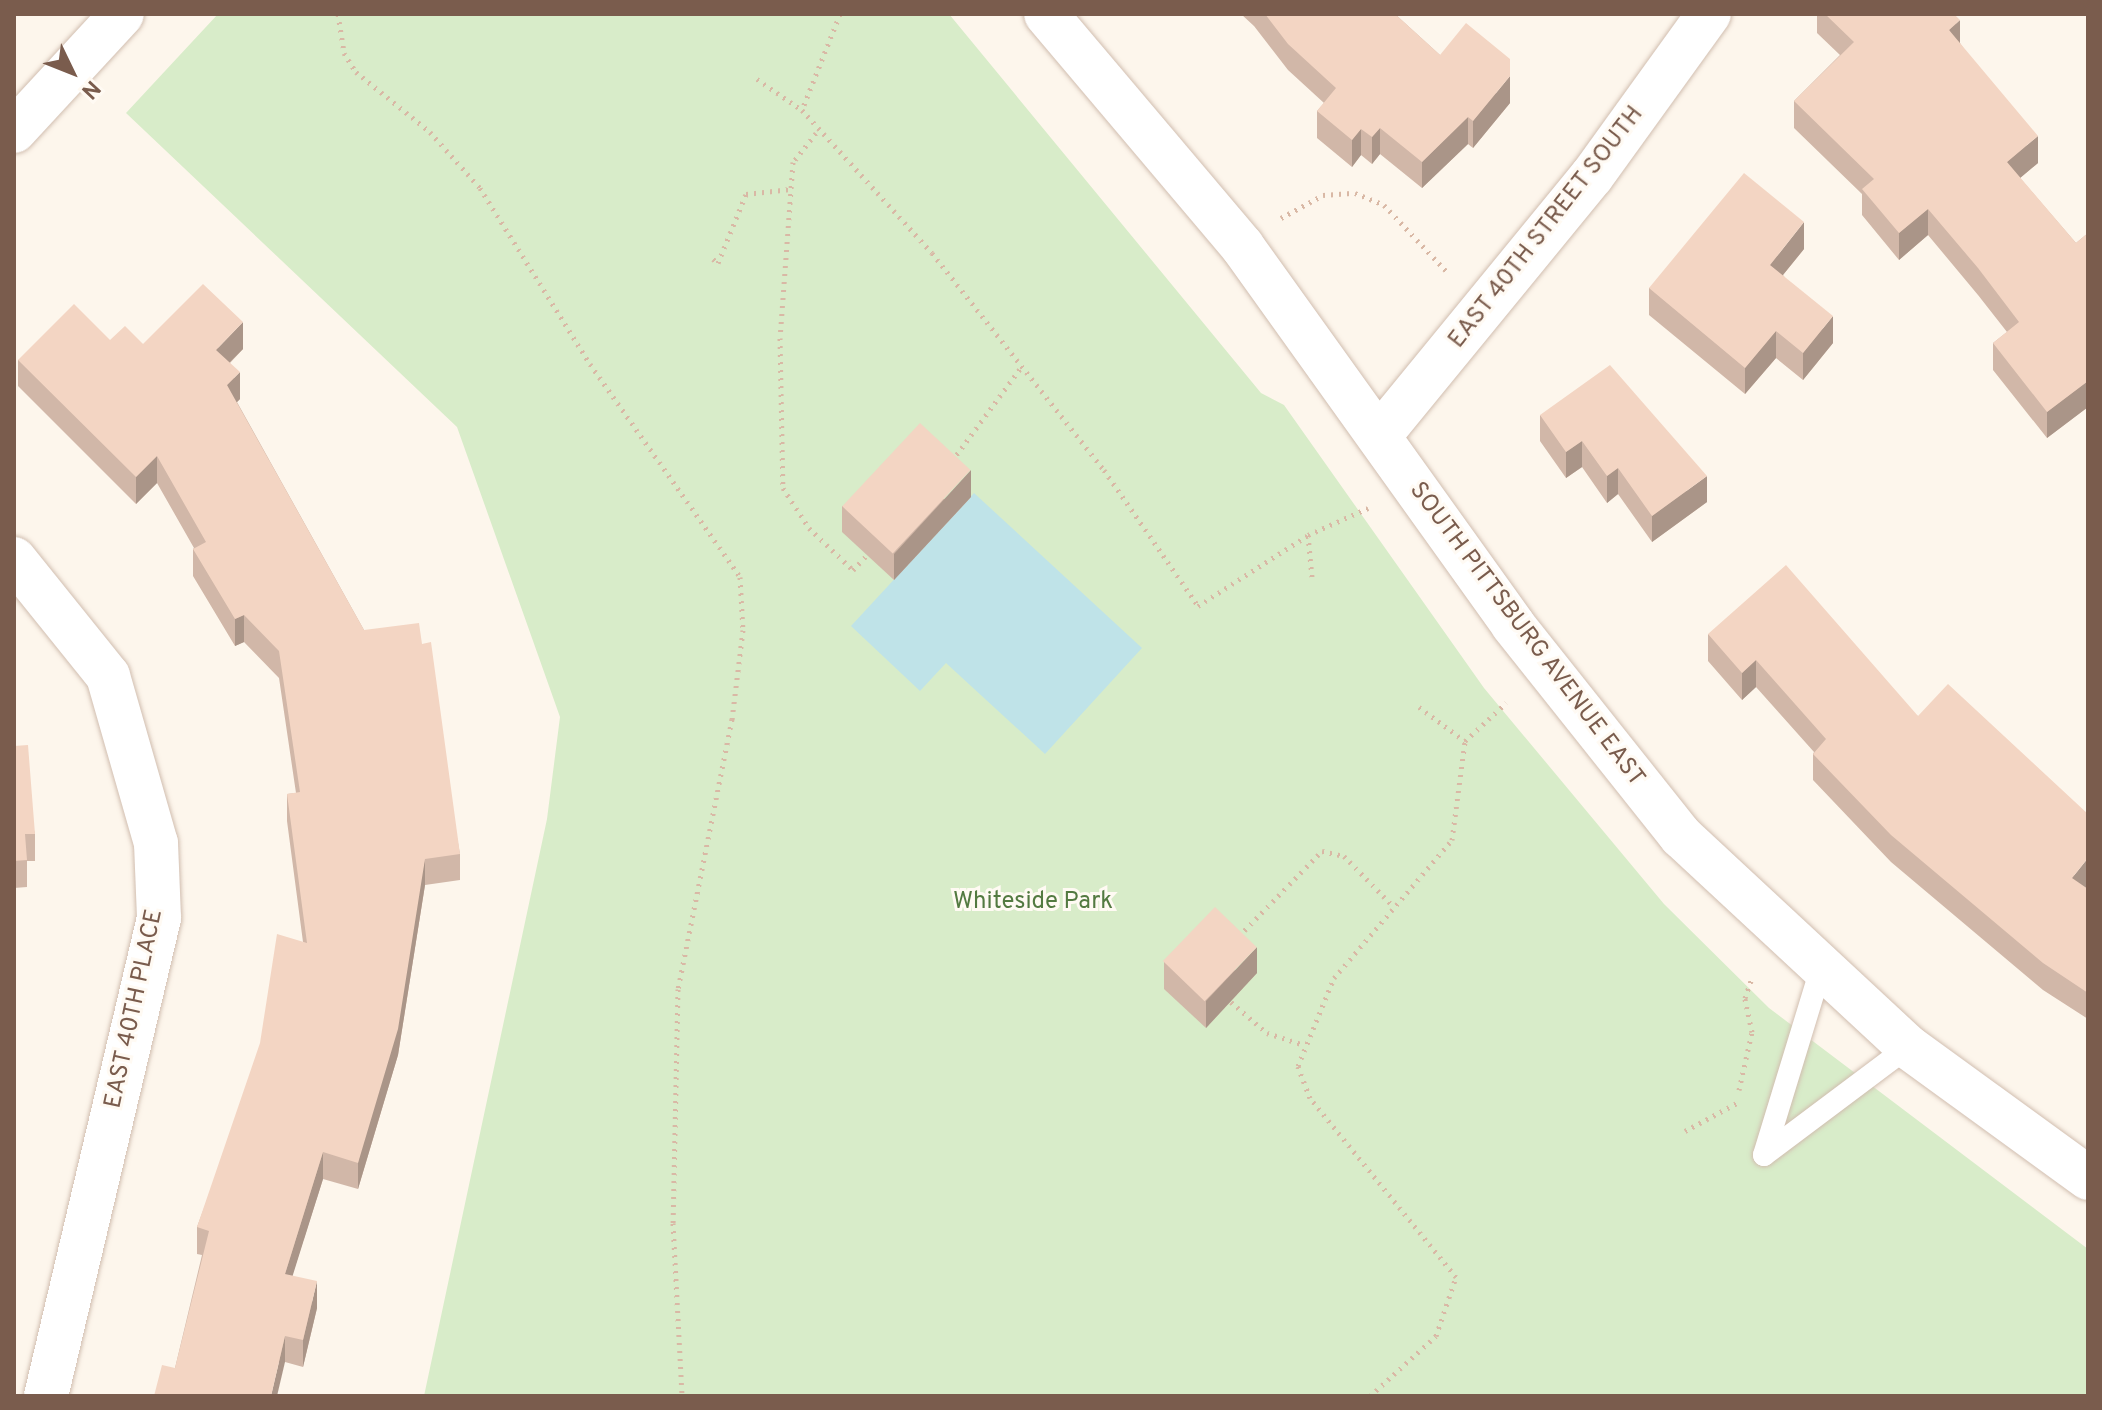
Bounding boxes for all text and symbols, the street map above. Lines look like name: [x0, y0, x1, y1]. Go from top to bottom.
north arrow: [32, 32, 112, 112]
text: N: [75, 74, 105, 104]
street label: EAST 40TH STREET SOUTH: [1443, 101, 1651, 355]
street label: SOUTH PITTSBURG AVENUE EAST: [1402, 477, 1650, 793]
park label: Whiteside Park: [953, 889, 1113, 917]
street label: EAST 40TH PLACE: [100, 906, 170, 1112]

